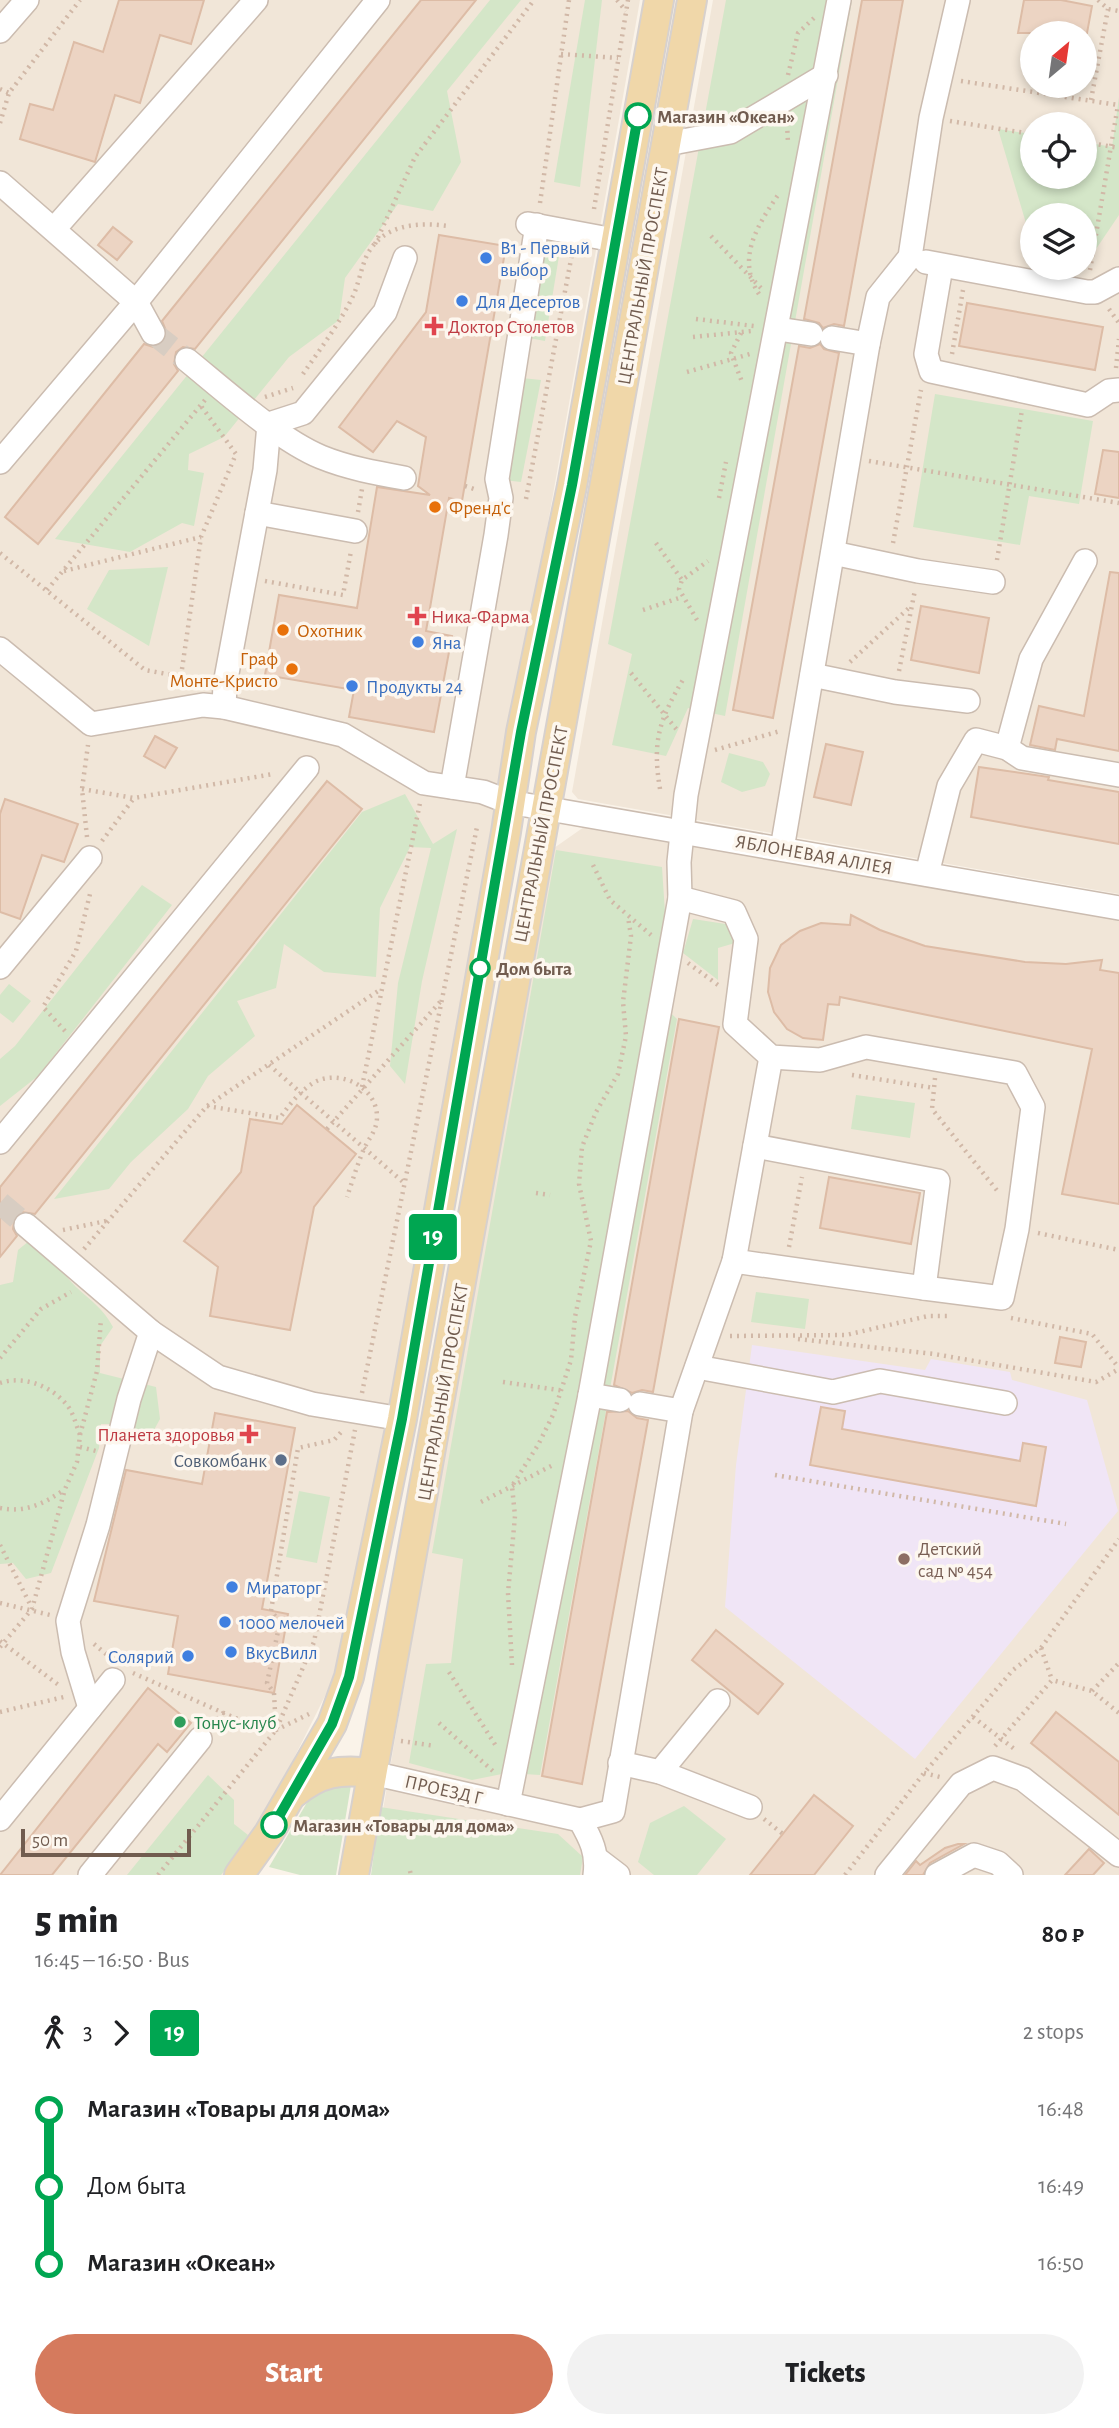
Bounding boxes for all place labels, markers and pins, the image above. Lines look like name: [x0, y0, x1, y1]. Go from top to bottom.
marker: Магазин «Океан»: [625, 103, 651, 129]
place label: Магазин «Океан»: [657, 108, 795, 127]
place label: В1 - Первый выбор: [500, 239, 590, 280]
marker: В1 - Первый выбор: [478, 250, 494, 266]
marker: Для Десертов: [454, 293, 470, 309]
place label: Для Десертов: [476, 293, 581, 312]
marker: Доктор Столетов: [426, 318, 442, 334]
place label: Доктор Столетов: [448, 318, 575, 337]
marker: Френд'с: [427, 499, 443, 515]
place label: Френд'с: [449, 499, 511, 518]
marker: Ника-Фарма: [409, 608, 425, 624]
place label: Ника-Фарма: [431, 608, 530, 627]
marker: Охотник: [275, 622, 291, 638]
place label: Охотник: [297, 622, 363, 641]
marker: Яна: [410, 634, 426, 650]
place label: Яна: [432, 634, 462, 653]
place label: Граф Монте-Кристо: [169, 650, 278, 691]
marker: Граф Монте-Кристо: [284, 661, 300, 677]
marker: Продукты 24: [344, 678, 360, 694]
place label: Продукты 24: [366, 678, 463, 697]
marker: Дом быта: [470, 958, 490, 978]
place label: Дом быта: [496, 960, 572, 979]
place label: Планета здоровья: [97, 1426, 235, 1445]
marker: Планета здоровья: [241, 1426, 257, 1442]
place label: Совкомбанк: [174, 1452, 267, 1471]
marker: Совкомбанк: [273, 1452, 289, 1468]
place label: Детский сад № 454: [918, 1540, 993, 1581]
marker: Детский сад № 454: [896, 1551, 912, 1567]
marker: Мираторг: [224, 1579, 240, 1595]
place label: Мираторг: [246, 1579, 322, 1598]
marker: 1000 мелочей: [217, 1614, 233, 1630]
place label: 1000 мелочей: [239, 1614, 345, 1633]
marker: ВкусВилл: [223, 1644, 239, 1660]
place label: ВкусВилл: [245, 1644, 318, 1663]
place label: Солярий: [108, 1648, 174, 1667]
marker: Солярий: [180, 1648, 196, 1664]
marker: Тонус-клуб: [172, 1714, 188, 1730]
place label: Тонус-клуб: [194, 1714, 276, 1733]
marker: Магазин «Товары для дома»: [261, 1812, 287, 1838]
place label: Магазин «Товары для дома»: [293, 1817, 515, 1836]

